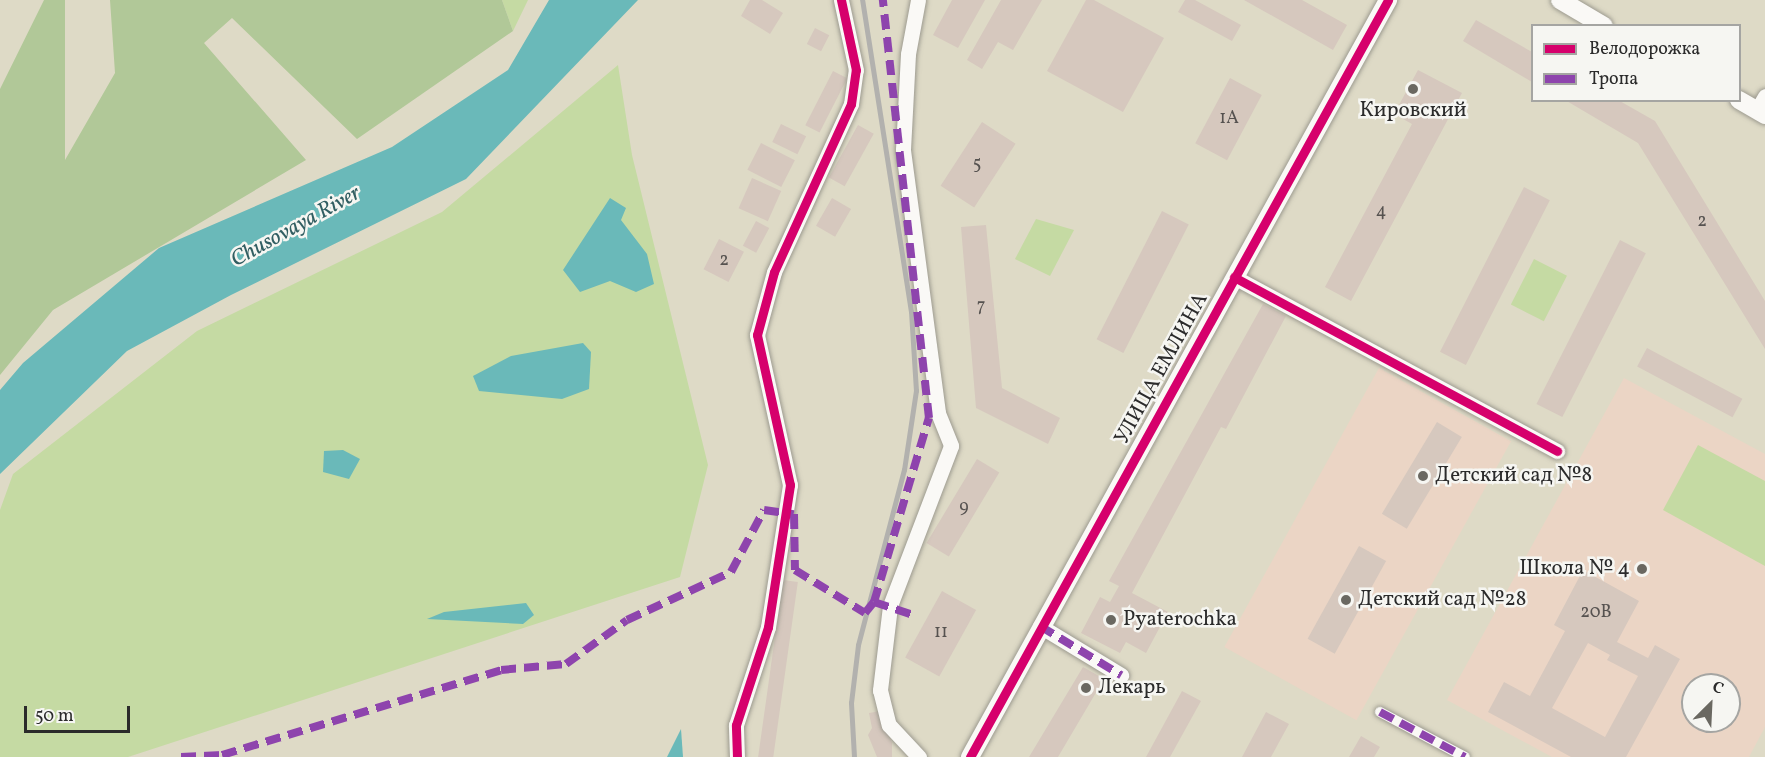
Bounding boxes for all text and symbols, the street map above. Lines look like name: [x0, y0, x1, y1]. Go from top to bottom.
legend: [1531, 24, 1741, 102]
text: Велодорожка: [1589, 37, 1700, 62]
text: Тропа: [1589, 67, 1638, 92]
marker: Кировский: [1406, 82, 1420, 96]
place label: Кировский: [1359, 98, 1467, 124]
house number: 1А: [1219, 108, 1239, 130]
house number: 5: [973, 154, 981, 176]
water label: Chusovaya River: [226, 180, 366, 274]
house number: 4: [1376, 201, 1386, 223]
house number: 2: [1697, 211, 1707, 233]
house number: 2: [719, 250, 729, 272]
street label: УЛИЦА ЕМЛИНА: [1110, 289, 1214, 449]
house number: 7: [977, 296, 985, 318]
place label: Детский сад №8: [1435, 463, 1592, 489]
marker: Детский сад №8: [1416, 469, 1430, 483]
house number: 9: [959, 497, 969, 519]
place label: Школа № 4: [1519, 556, 1630, 582]
marker: Школа № 4: [1635, 562, 1649, 576]
place label: Детский сад №28: [1358, 587, 1526, 613]
marker: Детский сад №28: [1339, 593, 1353, 607]
house number: 20В: [1580, 602, 1612, 624]
place label: Pyaterochka: [1123, 607, 1237, 633]
marker: Pyaterochka: [1104, 613, 1118, 627]
house number: 11: [934, 622, 948, 644]
north arrow: [1681, 673, 1741, 733]
place label: Лекарь: [1098, 675, 1166, 701]
text: С: [1708, 676, 1727, 701]
marker: Лекарь: [1079, 681, 1093, 695]
scale bar: [27, 694, 134, 732]
text: 50 m: [35, 704, 74, 729]

